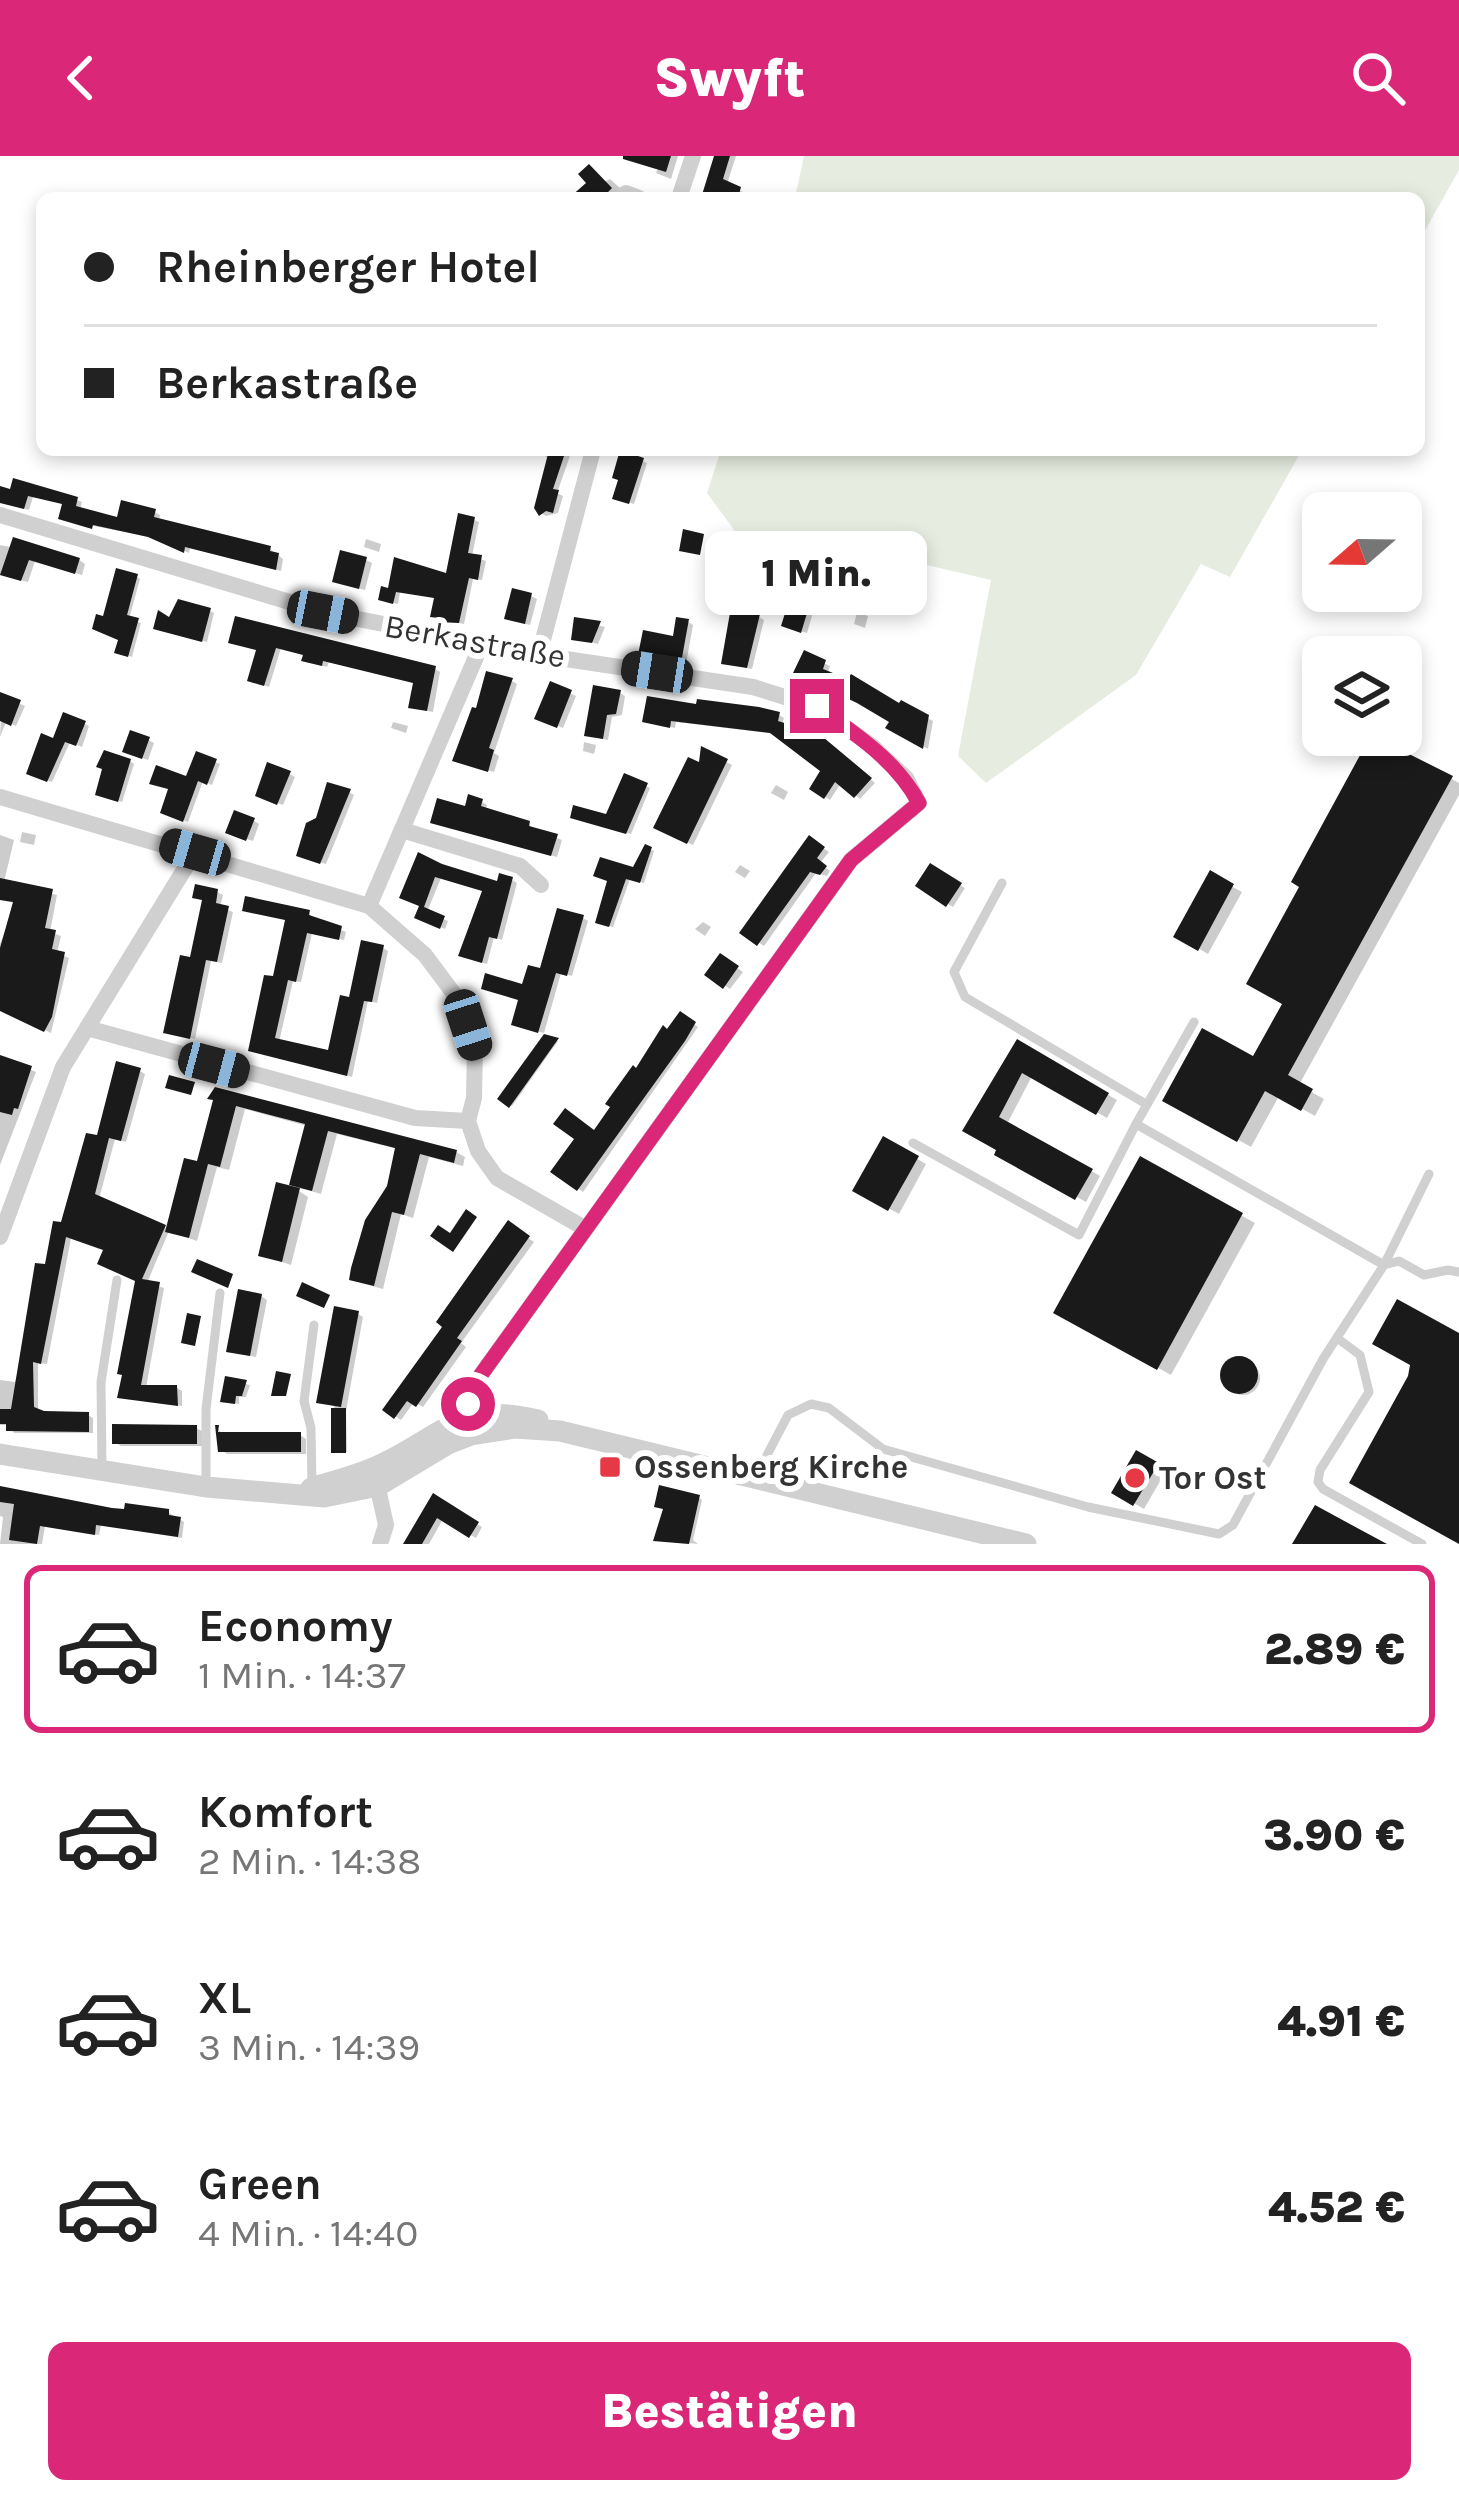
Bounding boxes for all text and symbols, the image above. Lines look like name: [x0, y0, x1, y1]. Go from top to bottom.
icon: back: [48, 45, 114, 111]
icon: search: [1345, 45, 1411, 111]
text: Swyft: [653, 46, 806, 110]
text: Rheinberger Hotel: [156, 241, 540, 293]
text: Berkastraße: [156, 357, 418, 409]
north arrow: [1302, 492, 1422, 612]
map controls: [1302, 492, 1422, 756]
callout: 1 Min.: [706, 532, 928, 616]
text: 1 Min.: [761, 550, 871, 596]
car: [284, 587, 362, 637]
street label: Berkastraße: [381, 606, 569, 676]
button: layers: [1302, 636, 1422, 756]
car: [619, 649, 695, 695]
route end: [790, 679, 844, 733]
car: [155, 825, 235, 879]
car: [440, 985, 496, 1065]
car: [175, 1038, 253, 1092]
route start: [441, 1377, 495, 1431]
place label: Ossenberg Kirche: [634, 1448, 908, 1486]
marker: Ossenberg Kirche: [597, 1454, 623, 1480]
place label: Tor Ost: [1159, 1459, 1266, 1497]
marker: Tor Ost: [1122, 1465, 1148, 1491]
icon: car: [54, 1595, 162, 1703]
text: Economy: [198, 1600, 393, 1652]
text: 2.89 €: [1264, 1623, 1405, 1675]
text: 1 Min. · 14:37: [198, 1652, 406, 1698]
icon: car: [54, 1781, 162, 1889]
text: Komfort: [198, 1786, 373, 1838]
text: 3.90 €: [1263, 1809, 1405, 1861]
text: 2 Min. · 14:38: [198, 1838, 421, 1884]
icon: car: [54, 1967, 162, 2075]
text: XL: [198, 1972, 251, 2024]
text: 4.91 €: [1277, 1995, 1405, 2047]
text: 3 Min. · 14:39: [198, 2024, 420, 2070]
icon: car: [54, 2153, 162, 2261]
text: Green: [198, 2158, 322, 2210]
text: 4.52 €: [1268, 2181, 1405, 2233]
text: 4 Min. · 14:40: [198, 2210, 418, 2256]
button: Bestätigen: [48, 2342, 1411, 2480]

